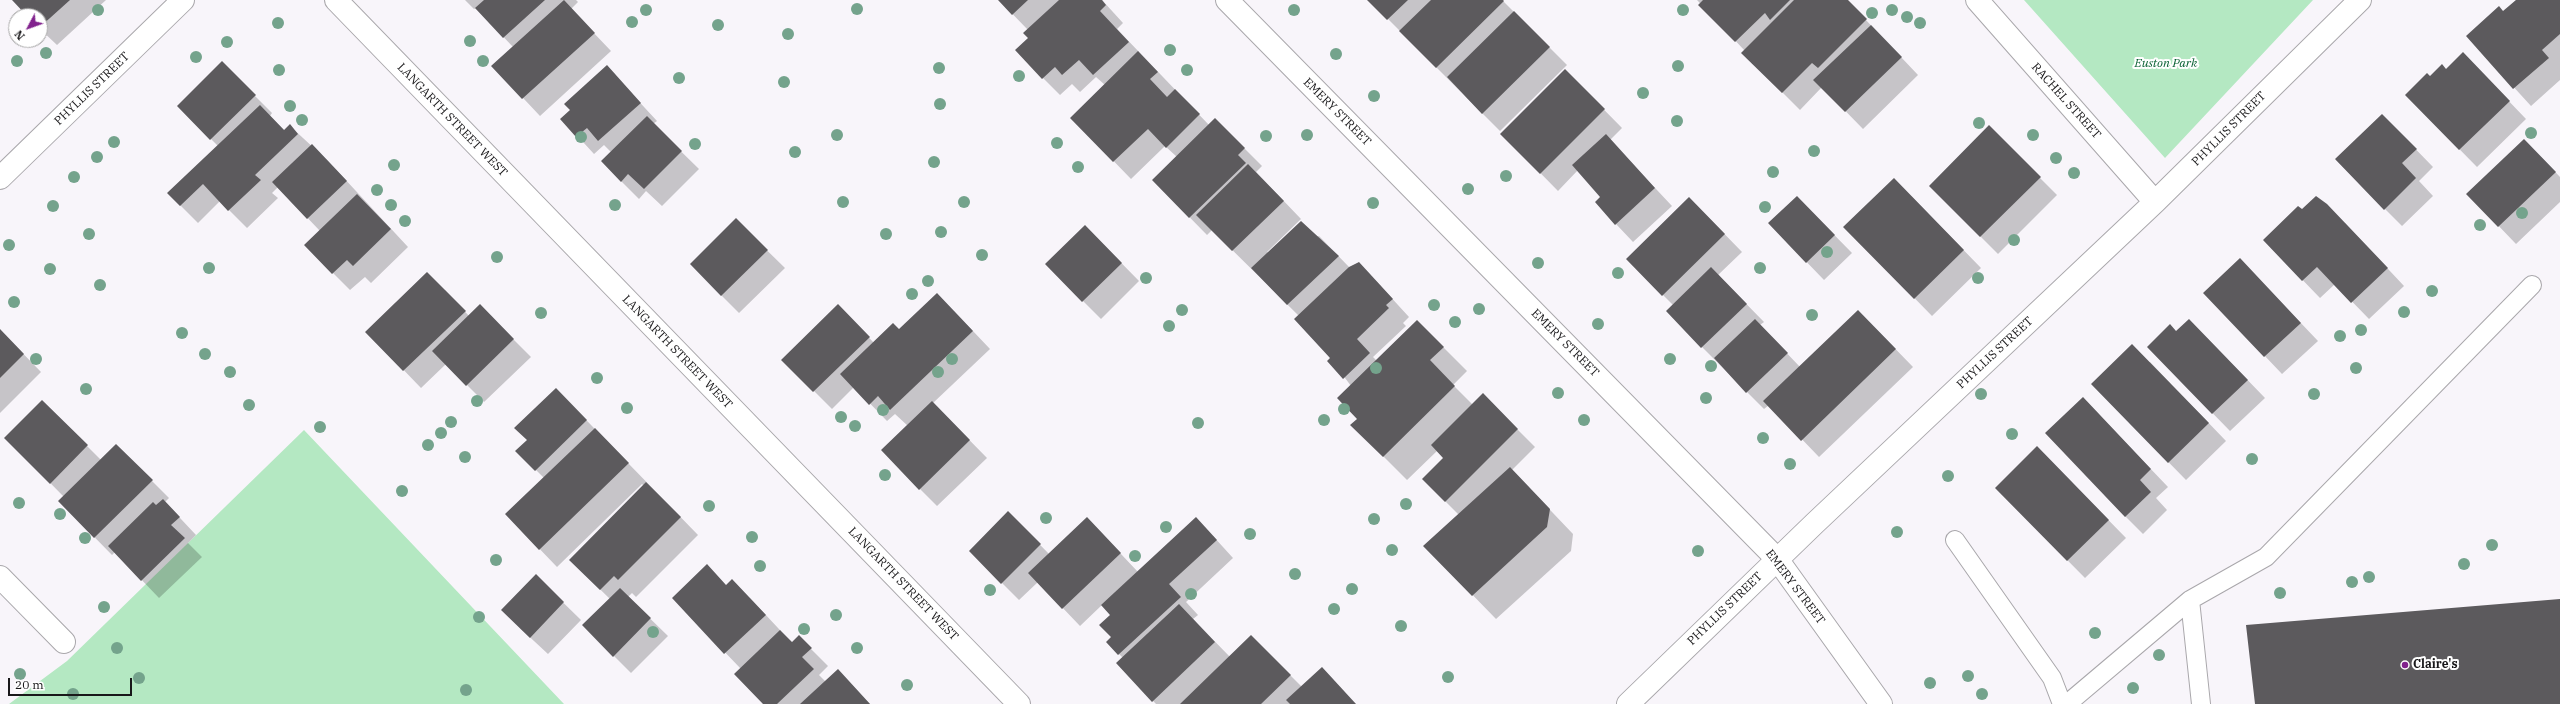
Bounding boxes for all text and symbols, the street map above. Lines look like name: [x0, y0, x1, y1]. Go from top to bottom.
north arrow: [8, 8, 48, 48]
text: N: [12, 27, 28, 43]
street label: PHYLLIS STREET: [51, 50, 133, 128]
park label: Euston Park: [2135, 57, 2197, 71]
street label: LANGARTH STREET WEST: [394, 60, 510, 180]
street label: RACHEL STREET: [2028, 60, 2104, 142]
street label: EMERY STREET: [1300, 75, 1374, 149]
street label: PHYLLIS STREET: [2189, 89, 2269, 169]
street label: LANGARTH STREET WEST: [619, 292, 735, 412]
street label: EMERY STREET: [1528, 306, 1602, 380]
street label: PHYLLIS STREET: [1954, 314, 2036, 392]
street label: LANGARTH STREET WEST: [845, 524, 961, 644]
street label: EMERY STREET: [1762, 547, 1828, 627]
street label: PHYLLIS STREET: [1684, 570, 1766, 648]
place label: Claire's: [2413, 658, 2458, 672]
marker: Claire's: [2400, 660, 2410, 670]
scale bar: [10, 670, 134, 696]
text: 20 m: [15, 677, 44, 692]

